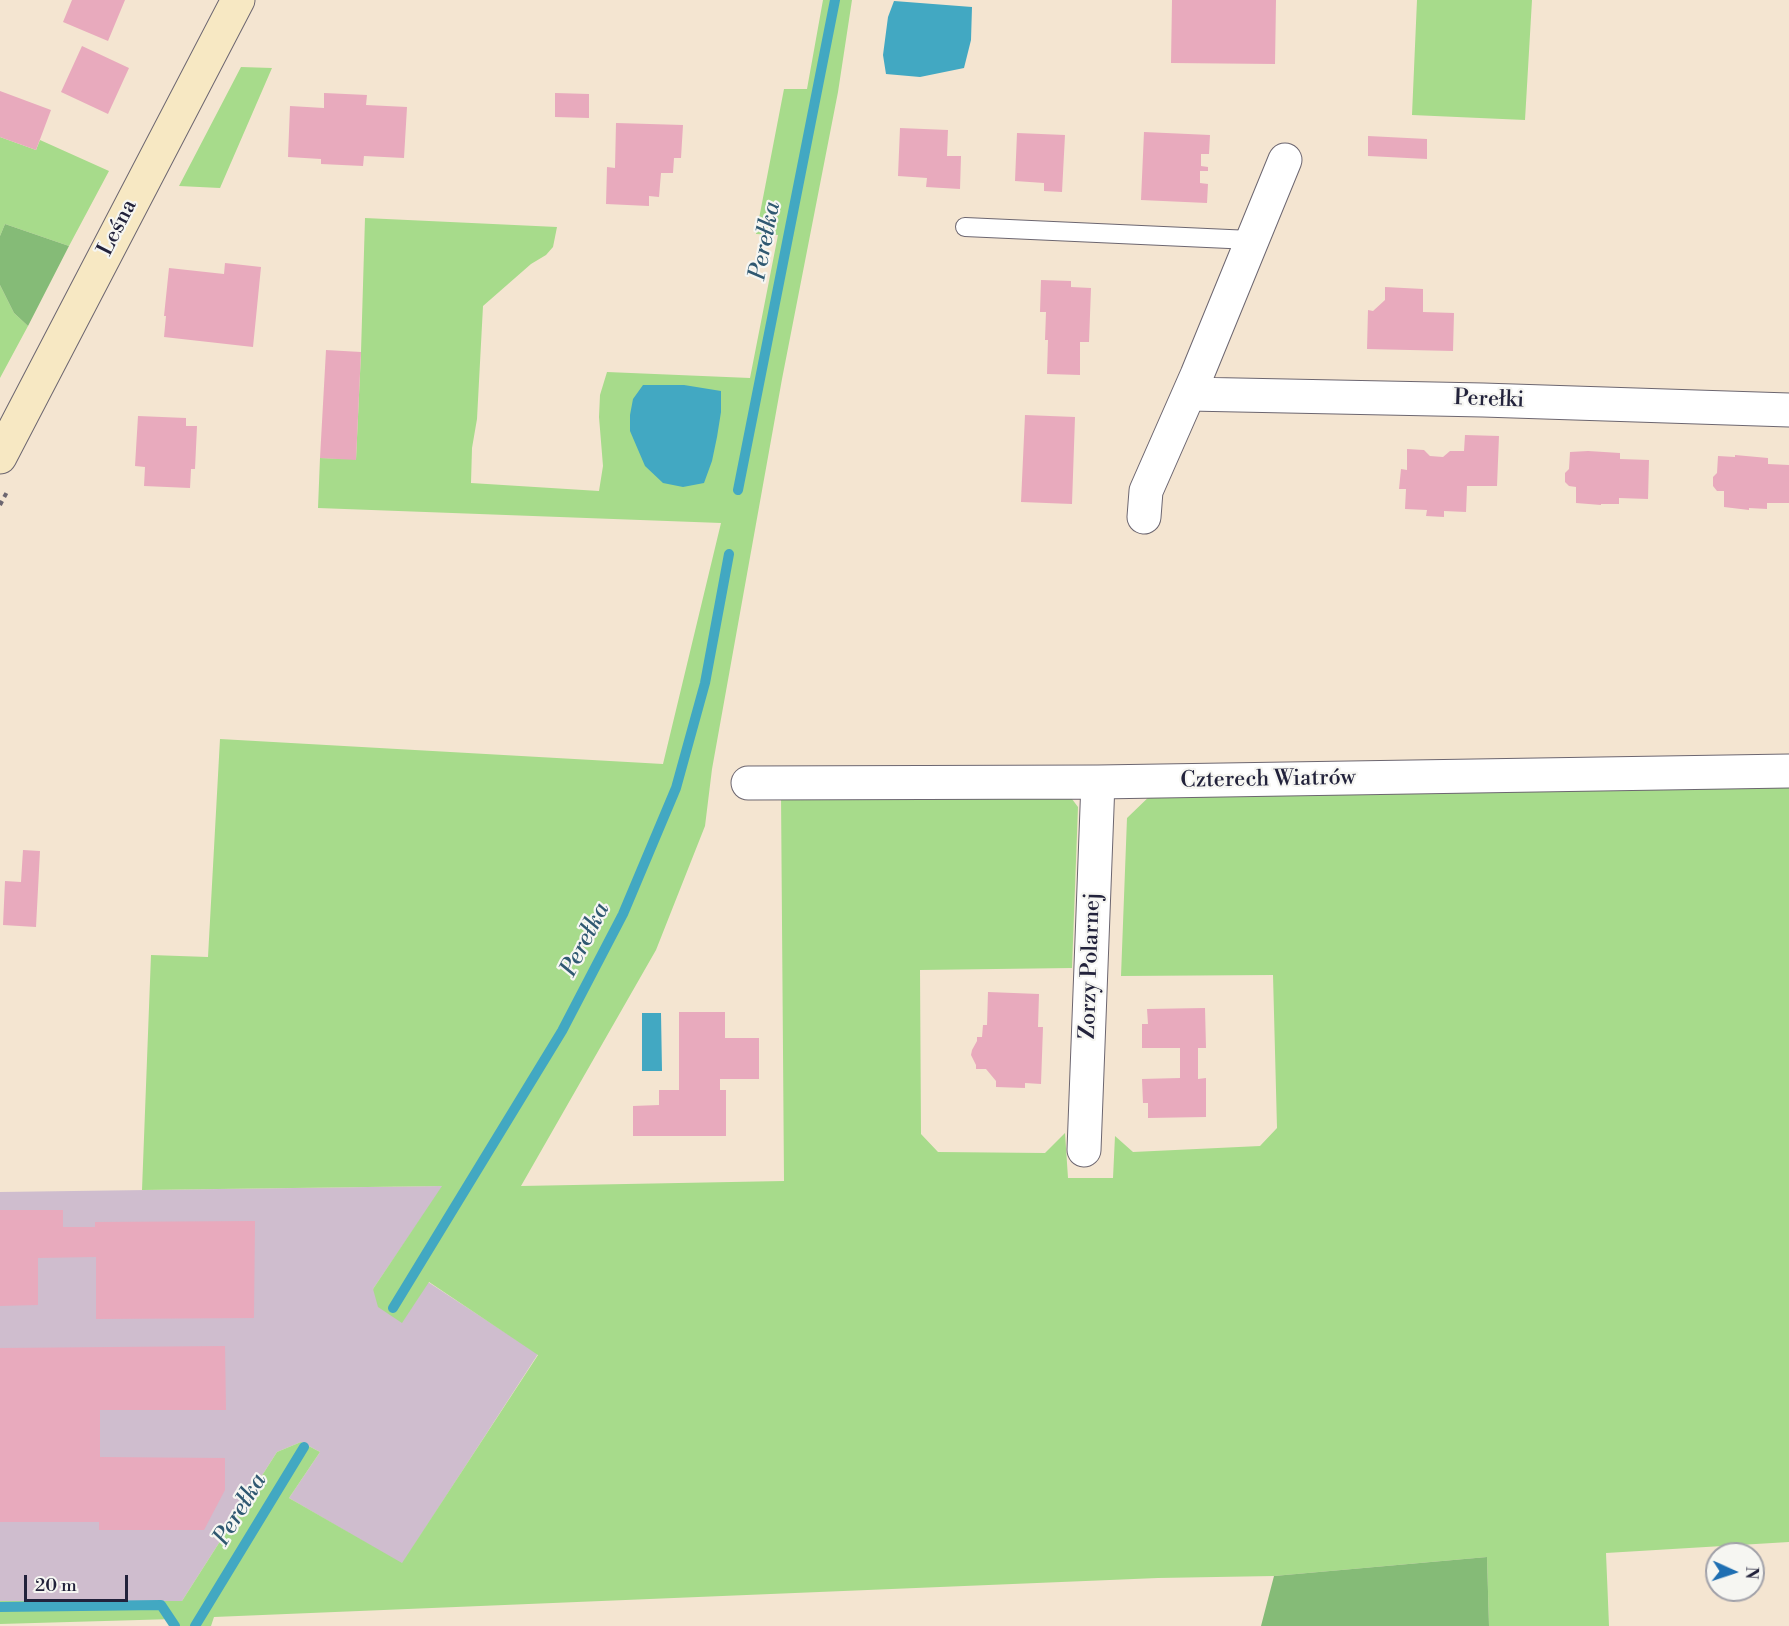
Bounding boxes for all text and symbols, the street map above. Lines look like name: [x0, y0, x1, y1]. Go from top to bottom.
street label: Leśna: [93, 195, 143, 261]
water label: Perełka: [744, 199, 788, 283]
street label: Perełki: [1453, 386, 1525, 414]
street label: Czterech Wiatrów: [1180, 765, 1356, 795]
street label: Zorzy Polarnej: [1075, 892, 1107, 1040]
water label: Perełka: [555, 898, 617, 982]
water label: Perełka: [208, 1469, 274, 1551]
north arrow: [1705, 1542, 1765, 1602]
scale bar: [27, 1563, 130, 1601]
text: N: [1741, 1566, 1761, 1580]
text: 20 m: [35, 1574, 77, 1597]

